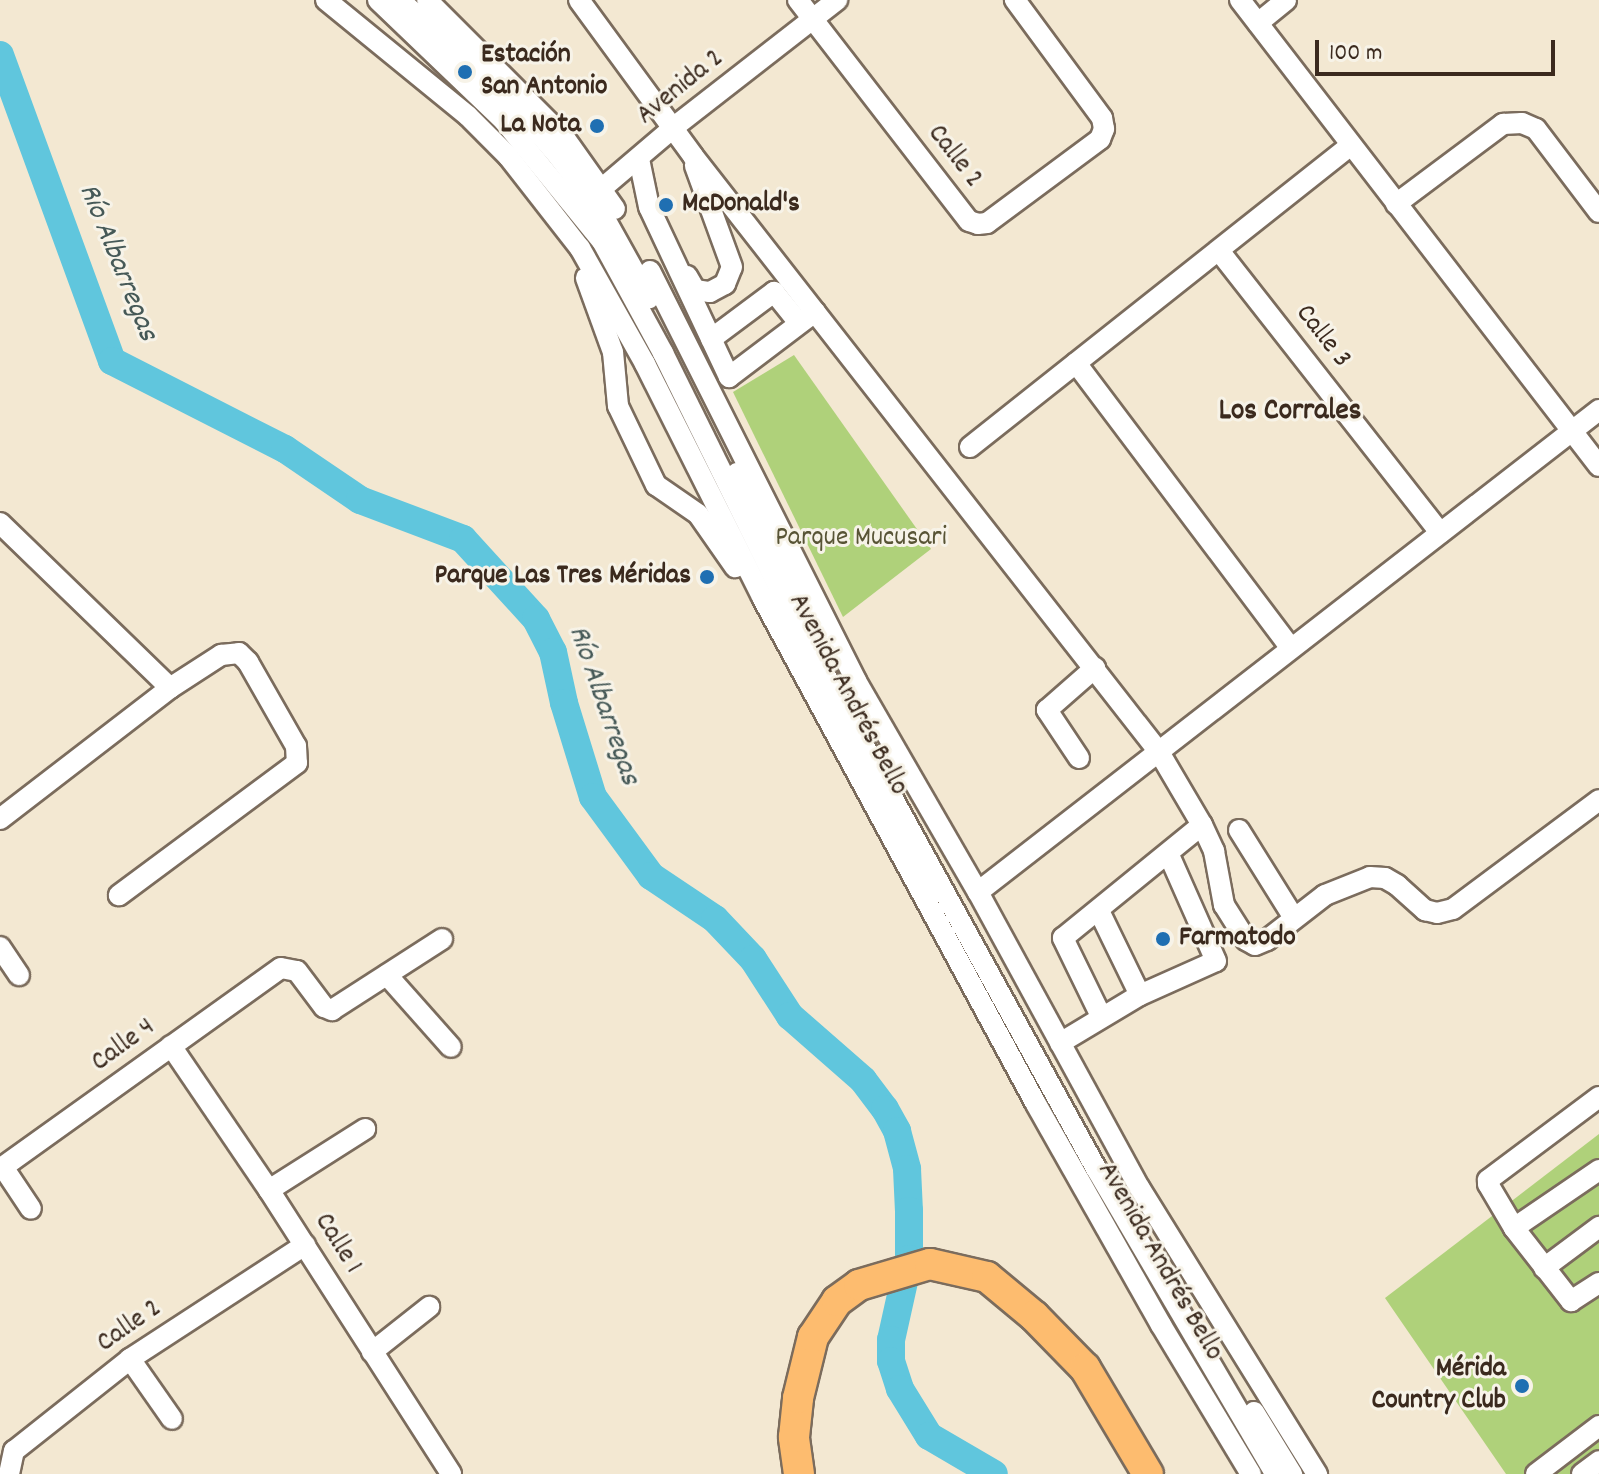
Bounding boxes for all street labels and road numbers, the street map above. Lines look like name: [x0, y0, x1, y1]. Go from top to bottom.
street label: Avenida 2: [631, 43, 731, 133]
street label: Calle 2: [919, 119, 989, 195]
street label: Calle 3: [1287, 299, 1357, 375]
street label: Avenida Andrés Bello: [780, 588, 914, 802]
street label: Calle 4: [86, 1012, 162, 1080]
street label: Avenida Andrés Bello: [1089, 1157, 1229, 1367]
street label: Calle 1: [305, 1207, 369, 1281]
street label: Calle 2: [91, 1293, 169, 1361]

